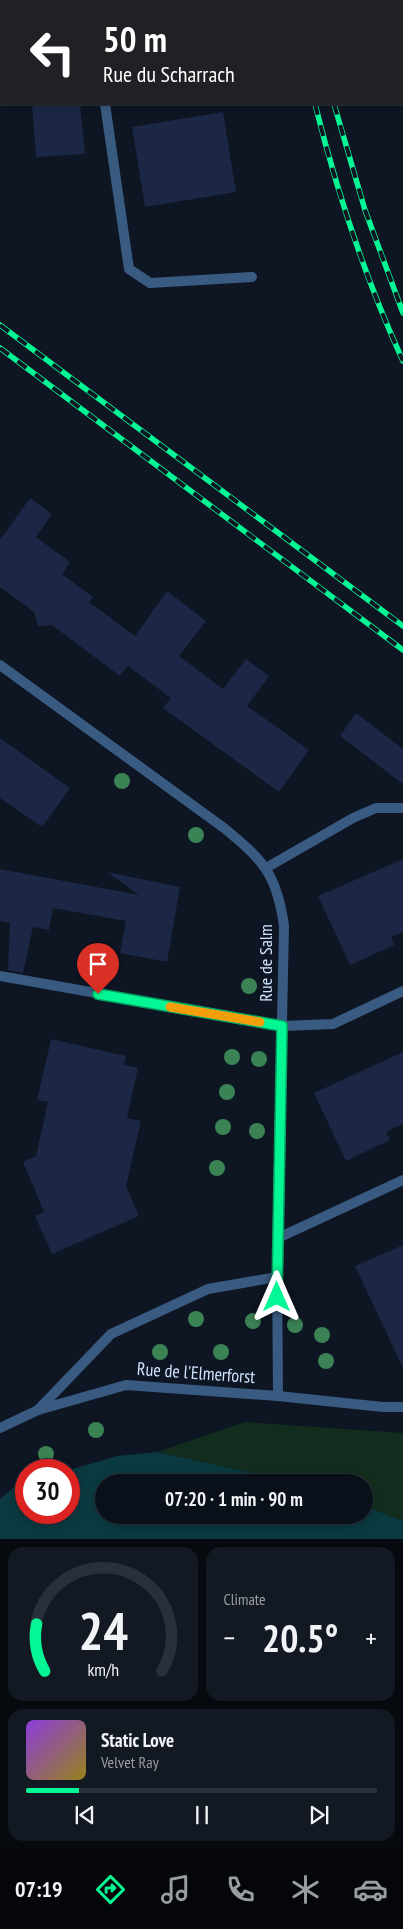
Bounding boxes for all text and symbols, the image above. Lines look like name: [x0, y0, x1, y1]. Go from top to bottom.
text: 50 m: [103, 16, 167, 62]
icon: left: [20, 20, 85, 85]
text: Rue du Scharrach: [103, 60, 235, 88]
street label: Rue de Salm: [254, 924, 277, 1002]
pin: [77, 943, 119, 994]
icon: arrive: [84, 950, 112, 978]
position arrow: [250, 1270, 302, 1322]
street label: Rue de l'Elmerforst: [136, 1357, 256, 1388]
speed limit sign: 30: [15, 1459, 80, 1524]
text: 07:20 · 1 min · 90 m: [165, 1487, 303, 1511]
text: Climate: [224, 1589, 266, 1609]
text: 24: [78, 1597, 128, 1664]
text: 20.5°: [262, 1613, 338, 1662]
text: −: [224, 1619, 235, 1656]
text: +: [365, 1619, 377, 1656]
text: km/h: [87, 1658, 119, 1681]
text: Static Love: [101, 1728, 174, 1752]
text: Velvet Ray: [101, 1752, 159, 1772]
icon: previous: [71, 1801, 99, 1829]
icon: pause: [188, 1801, 216, 1829]
icon: next: [305, 1801, 333, 1829]
icon: directions: [93, 1872, 128, 1907]
icon: music: [158, 1872, 193, 1907]
icon: phone: [223, 1872, 258, 1907]
icon: climate: [288, 1872, 323, 1907]
icon: car: [353, 1872, 388, 1907]
text: 07:19: [15, 1875, 63, 1903]

